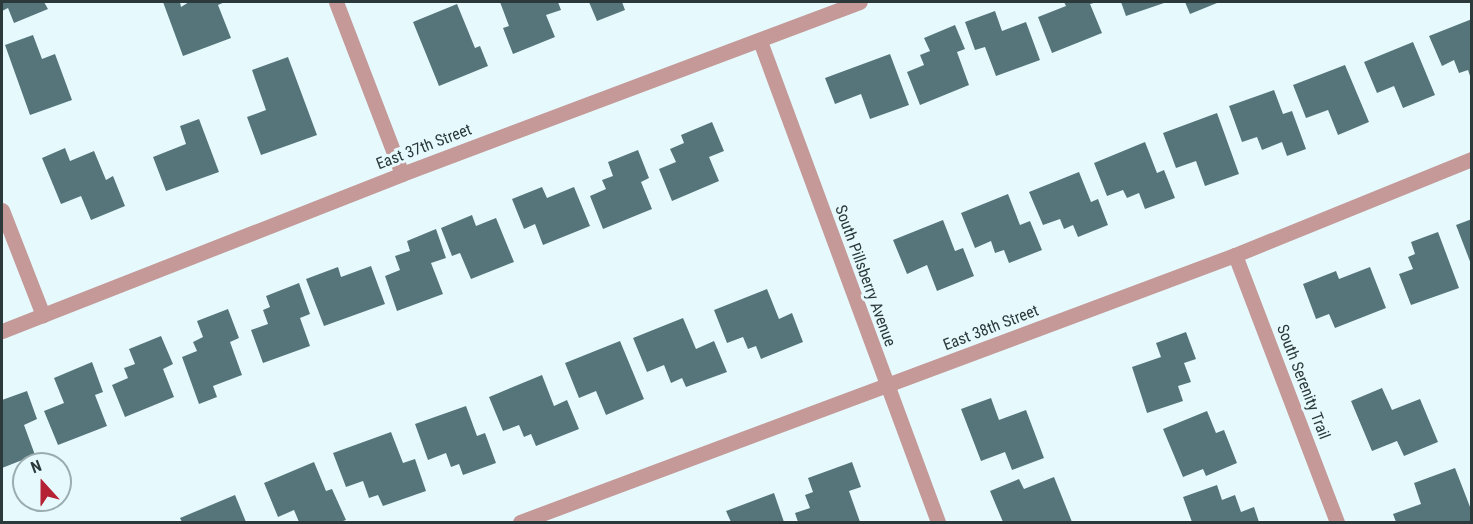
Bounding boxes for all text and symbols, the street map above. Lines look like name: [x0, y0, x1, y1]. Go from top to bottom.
street label: East 37th Street: [374, 120, 474, 174]
street label: South Pillsberry Avenue: [830, 203, 900, 349]
street label: East 38th Street: [941, 301, 1041, 355]
street label: South Serenity Trail: [1272, 322, 1334, 442]
north arrow: [12, 452, 72, 512]
text: N: [28, 456, 44, 477]

